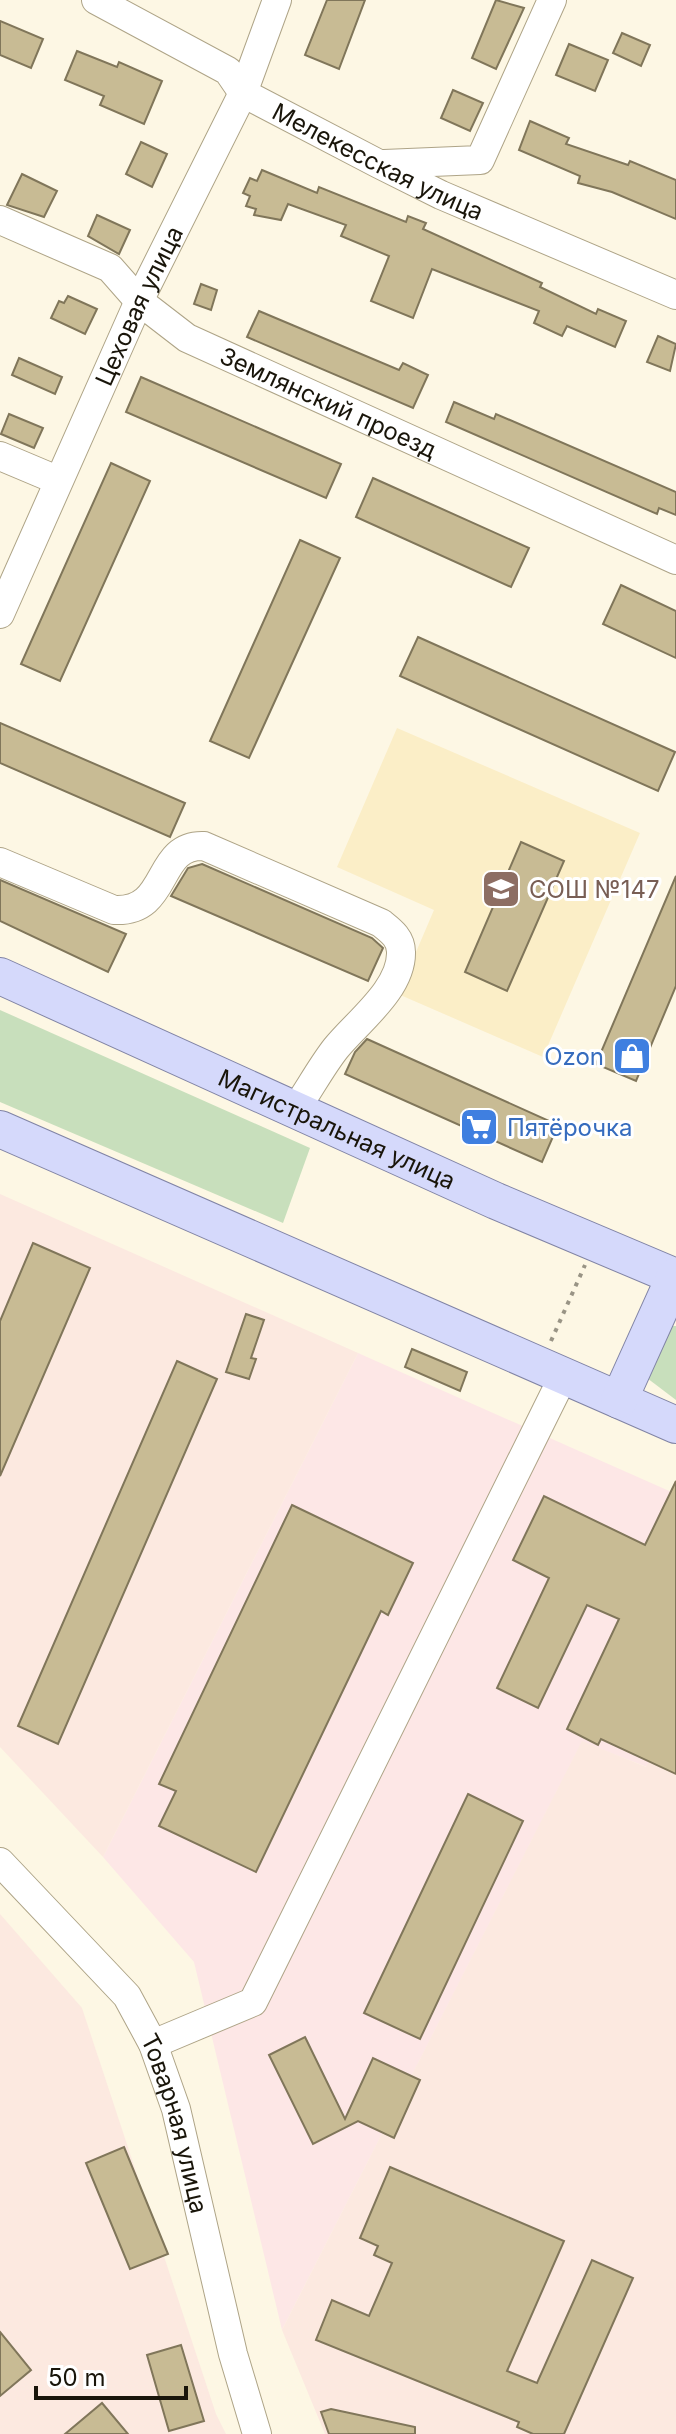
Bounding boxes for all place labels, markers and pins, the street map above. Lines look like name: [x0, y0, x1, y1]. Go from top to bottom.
school or university icon: СОШ №147: [480, 868, 522, 910]
place label: СОШ №147: [529, 875, 660, 904]
shop icon: Ozon: [611, 1035, 653, 1077]
place label: Ozon: [544, 1042, 604, 1071]
supermarket icon: Пятёрочка: [458, 1106, 500, 1148]
place label: Пятёрочка: [507, 1113, 633, 1142]

